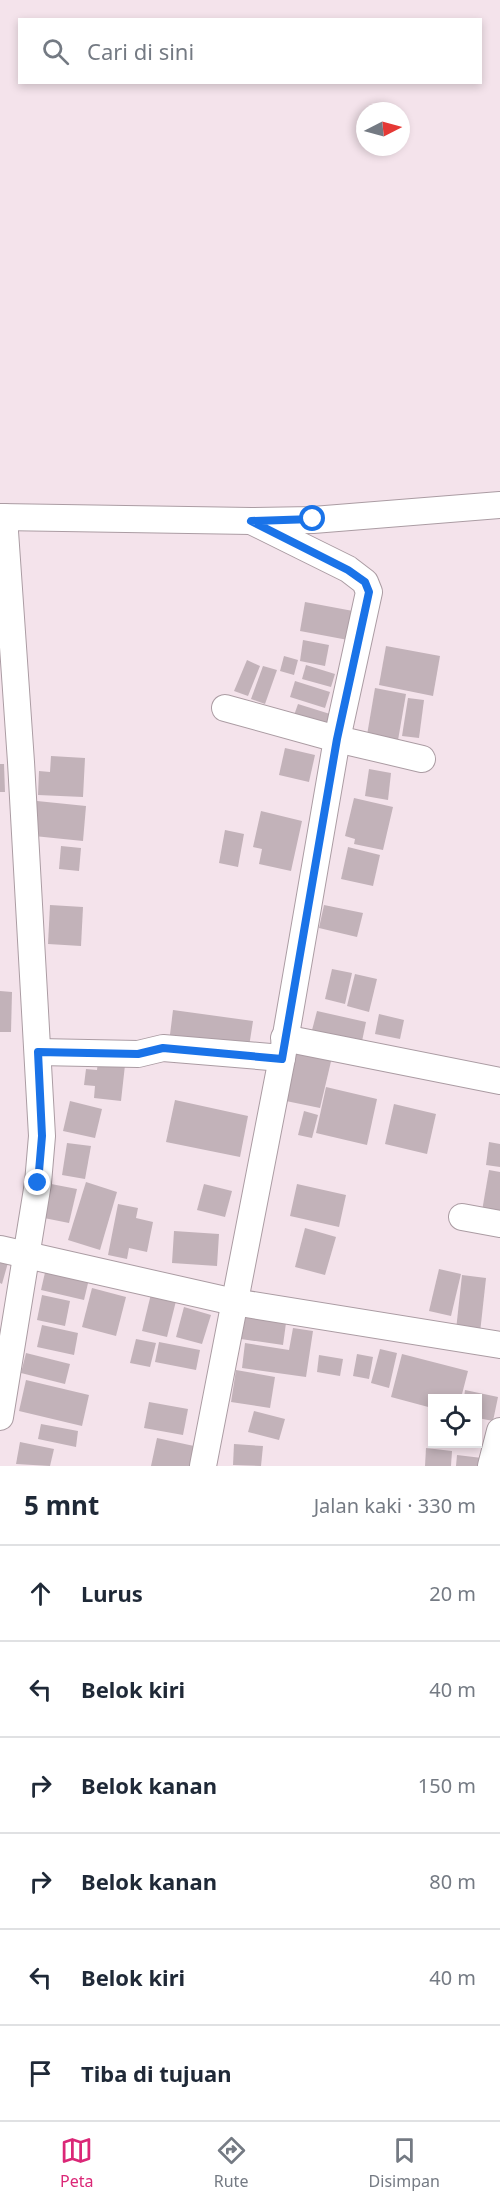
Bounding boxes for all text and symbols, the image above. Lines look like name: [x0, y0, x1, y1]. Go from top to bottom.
search box: [18, 18, 482, 84]
icon: search: [39, 35, 72, 68]
text: Cari di sini: [87, 36, 194, 66]
north arrow: [356, 102, 410, 156]
route start: [299, 505, 325, 531]
route end: [24, 1169, 50, 1195]
map controls: [428, 1394, 482, 1448]
button: locate: [428, 1394, 482, 1448]
text: 5 mnt: [24, 1487, 99, 1523]
text: Jalan kaki · 330 m: [314, 1492, 476, 1519]
icon: ahead: [24, 1577, 57, 1610]
text: Lurus: [81, 1578, 143, 1608]
text: 20 m: [429, 1580, 476, 1607]
icon: left: [24, 1673, 57, 1706]
text: Belok kiri: [81, 1674, 185, 1704]
text: 40 m: [429, 1676, 476, 1703]
icon: right: [24, 1769, 57, 1802]
text: Belok kanan: [81, 1770, 217, 1800]
text: 150 m: [418, 1772, 476, 1799]
icon: right: [24, 1865, 57, 1898]
text: Belok kanan: [81, 1866, 217, 1896]
text: 80 m: [429, 1868, 476, 1895]
icon: left: [24, 1961, 57, 1994]
text: Belok kiri: [81, 1962, 185, 1992]
text: 40 m: [429, 1964, 476, 1991]
icon: arrive: [24, 2057, 57, 2090]
text: Tiba di tujuan: [81, 2058, 231, 2088]
tab: Peta: [60, 2134, 94, 2192]
tab: Rute: [214, 2134, 248, 2192]
tab: Disimpan: [369, 2134, 440, 2192]

